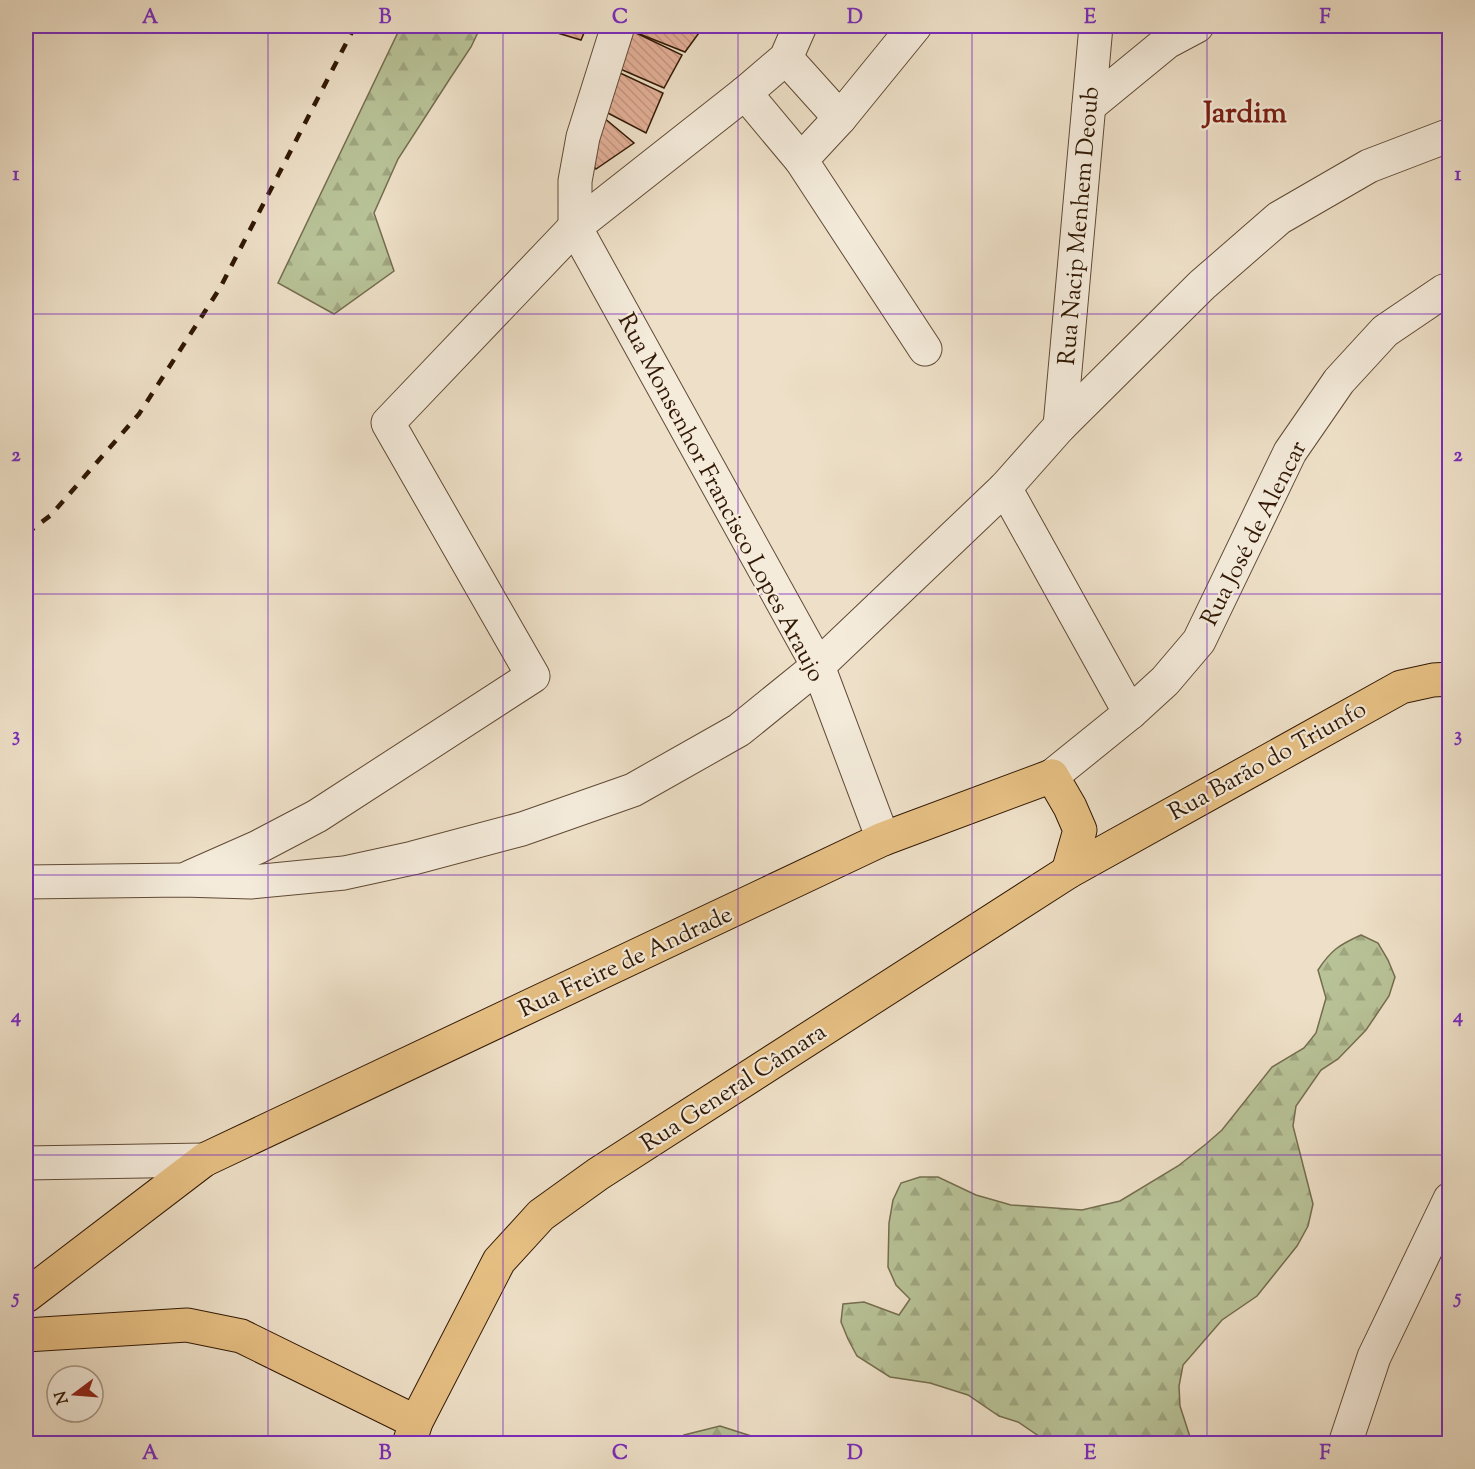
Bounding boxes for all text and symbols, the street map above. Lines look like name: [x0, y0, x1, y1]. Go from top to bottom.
text: A: [142, 4, 159, 33]
text: B: [379, 4, 392, 33]
text: C: [612, 4, 628, 33]
text: D: [847, 4, 863, 33]
text: E: [1084, 4, 1097, 33]
text: F: [1319, 4, 1331, 33]
street label: Rua Nacip Menhem Deoub: [1051, 86, 1109, 367]
district label: Jardim: [1201, 93, 1287, 136]
text: 1: [13, 161, 20, 190]
text: 1: [1455, 161, 1462, 190]
street label: Rua Monsenhor Francisco Lopes Araujo: [608, 307, 832, 688]
street label: Rua José de Alencar: [1193, 435, 1316, 632]
text: 2: [11, 442, 21, 471]
text: 2: [1453, 442, 1463, 471]
street label: Rua Barão do Triunfo: [1163, 693, 1373, 830]
text: 3: [12, 722, 20, 751]
text: 3: [1454, 722, 1462, 751]
street label: Rua Freire de Andrade: [513, 898, 738, 1027]
text: 4: [10, 1003, 21, 1032]
text: 4: [1452, 1003, 1463, 1032]
street label: Rua General Câmara: [635, 1016, 834, 1162]
text: 5: [11, 1284, 20, 1313]
text: 5: [1453, 1284, 1462, 1313]
north arrow: [45, 1364, 105, 1424]
text: N: [50, 1388, 76, 1407]
text: A: [142, 1440, 159, 1469]
text: B: [379, 1440, 392, 1469]
text: C: [612, 1440, 628, 1469]
text: D: [847, 1440, 863, 1469]
text: E: [1084, 1440, 1097, 1469]
text: F: [1319, 1440, 1331, 1469]

